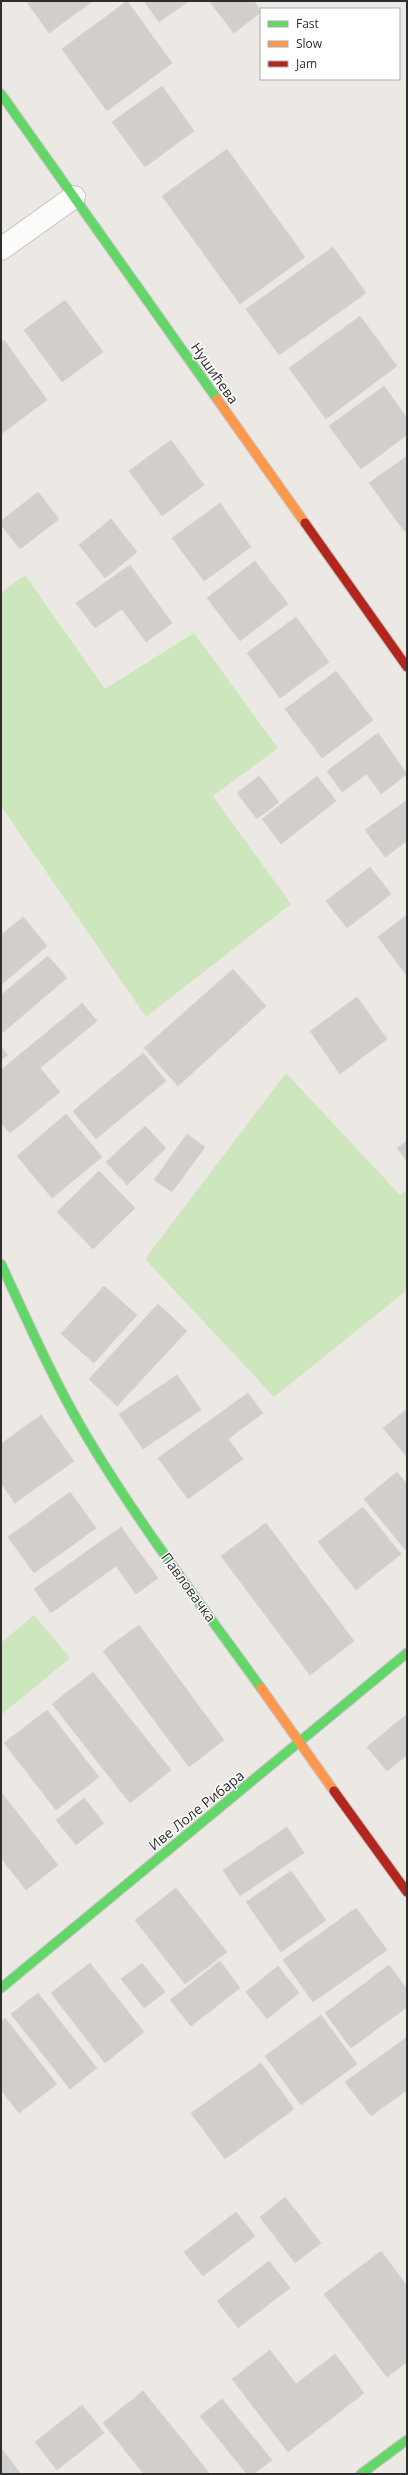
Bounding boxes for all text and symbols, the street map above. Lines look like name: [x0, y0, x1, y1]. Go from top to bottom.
legend: [260, 8, 400, 80]
text: Fast: [296, 15, 319, 32]
text: Slow: [296, 35, 323, 52]
text: Jam: [295, 55, 317, 72]
street label: Нушићева: [187, 338, 243, 408]
street label: Павловачка: [157, 1548, 221, 1626]
street label: Иве Лоле Рибара: [144, 1766, 248, 1854]

